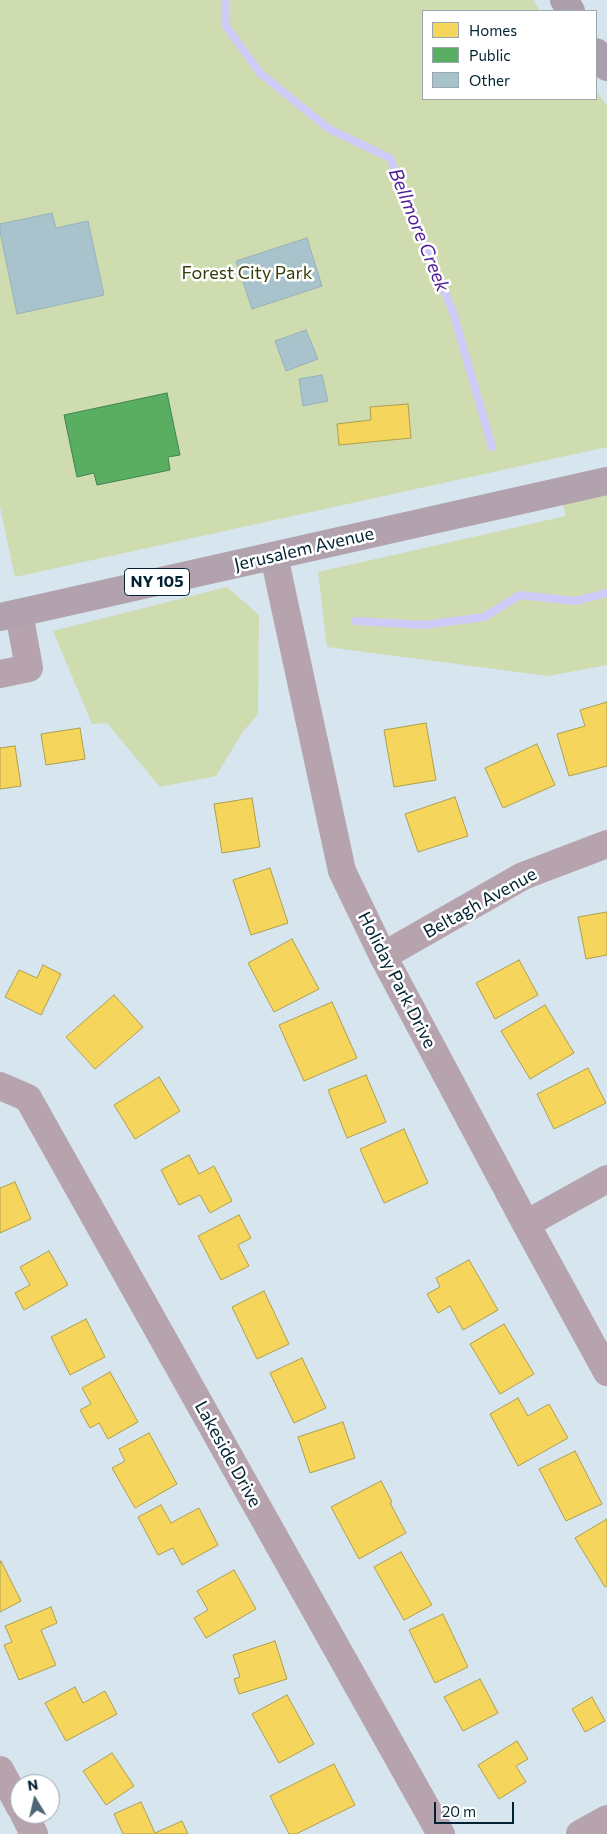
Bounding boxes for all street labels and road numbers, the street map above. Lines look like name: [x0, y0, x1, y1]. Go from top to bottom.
street label: Jerusalem Avenue: [232, 522, 376, 576]
road number: NY 105: [124, 568, 190, 596]
street label: Beltagh Avenue: [420, 863, 540, 943]
street label: Holiday Park Drive: [353, 908, 441, 1052]
street label: Lakeside Drive: [190, 1397, 266, 1511]

